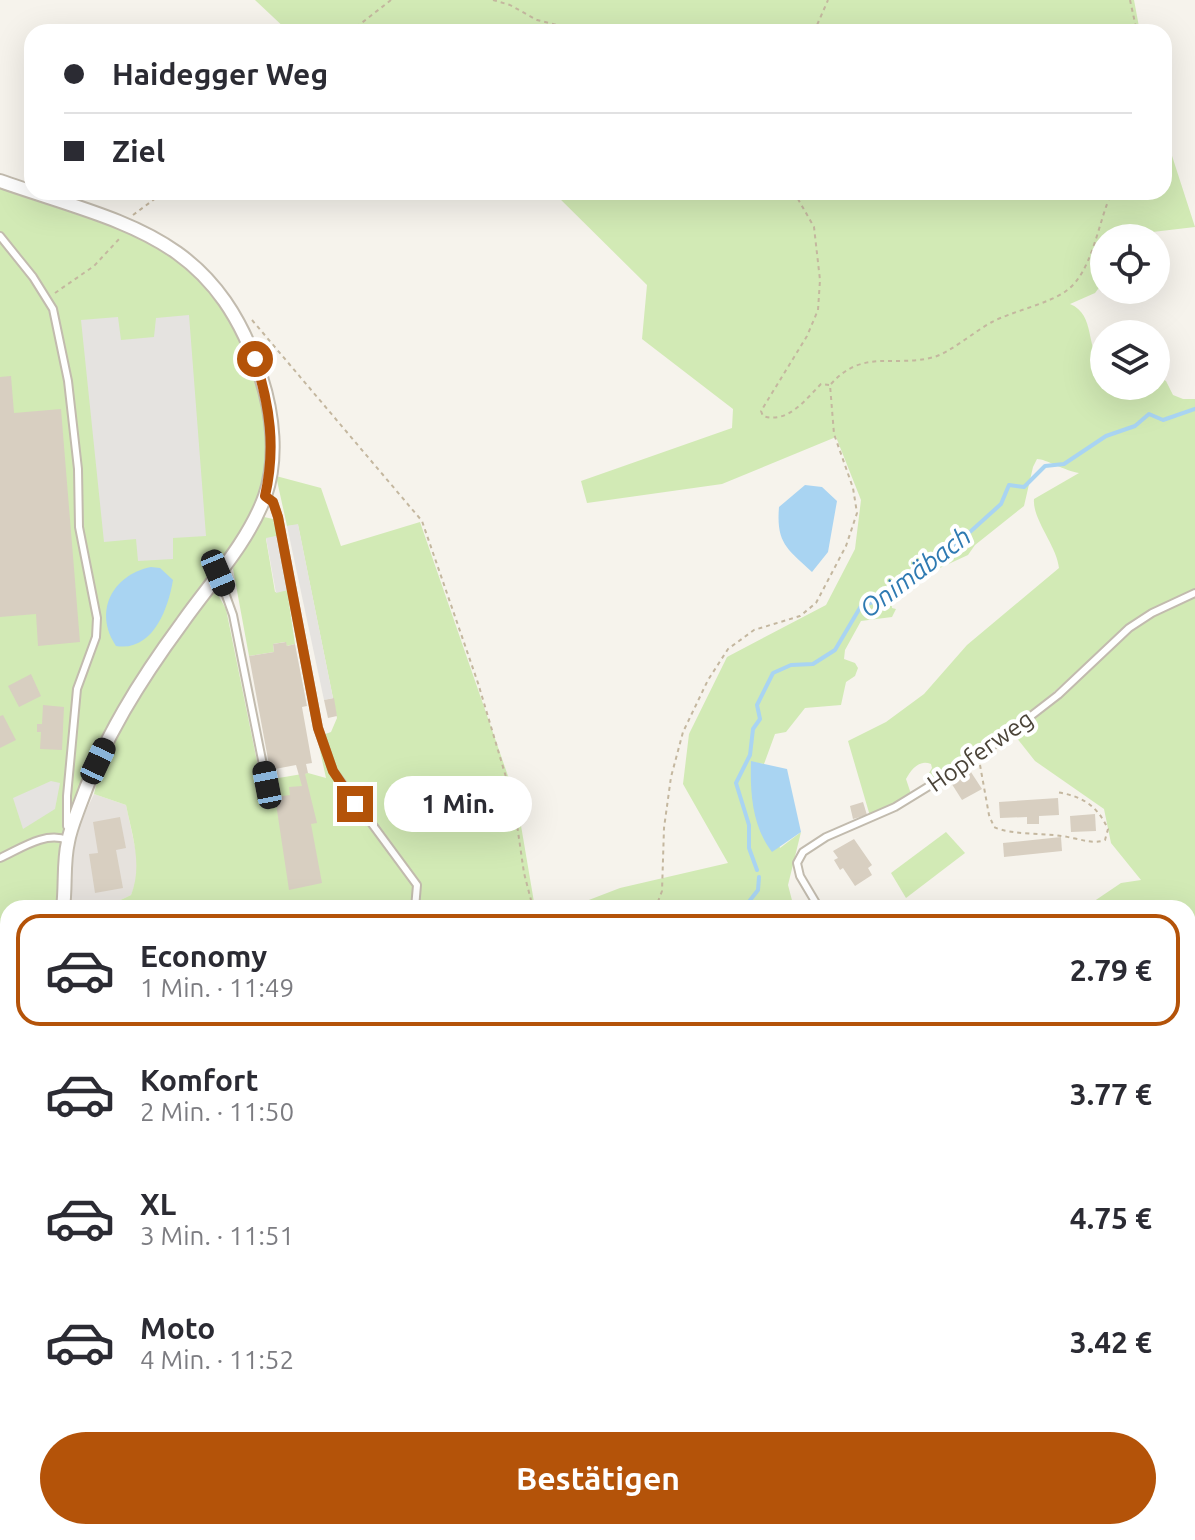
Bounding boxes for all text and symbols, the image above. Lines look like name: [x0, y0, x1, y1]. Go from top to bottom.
text: Haidegger Weg: [112, 57, 328, 91]
text: Ziel: [112, 134, 165, 168]
map controls: [1090, 224, 1170, 400]
button: locate: [1090, 224, 1170, 304]
button: layers: [1090, 320, 1170, 400]
route start: [237, 341, 273, 377]
water label: Onimäbach: [854, 521, 976, 623]
car: [198, 546, 238, 600]
street label: Hopferweg: [922, 705, 1038, 797]
car: [77, 734, 119, 788]
car: [251, 759, 283, 811]
callout: 1 Min.: [383, 776, 531, 832]
route end: [337, 786, 373, 822]
text: 1 Min.: [422, 789, 494, 818]
icon: car: [44, 934, 116, 1006]
text: Economy: [140, 939, 267, 973]
text: 2.79 €: [1070, 953, 1152, 987]
text: 1 Min. · 11:49: [140, 973, 294, 1002]
icon: car: [44, 1058, 116, 1130]
text: Komfort: [140, 1063, 258, 1097]
text: 3.77 €: [1070, 1077, 1152, 1111]
text: 2 Min. · 11:50: [140, 1097, 294, 1126]
icon: car: [44, 1182, 116, 1254]
text: XL: [140, 1187, 176, 1221]
text: 4.75 €: [1070, 1201, 1152, 1235]
text: 3 Min. · 11:51: [140, 1221, 294, 1250]
icon: car: [44, 1306, 116, 1378]
text: Moto: [140, 1311, 215, 1345]
text: 3.42 €: [1070, 1325, 1152, 1359]
text: 4 Min. · 11:52: [140, 1345, 294, 1374]
button: Bestätigen: [40, 1432, 1156, 1524]

